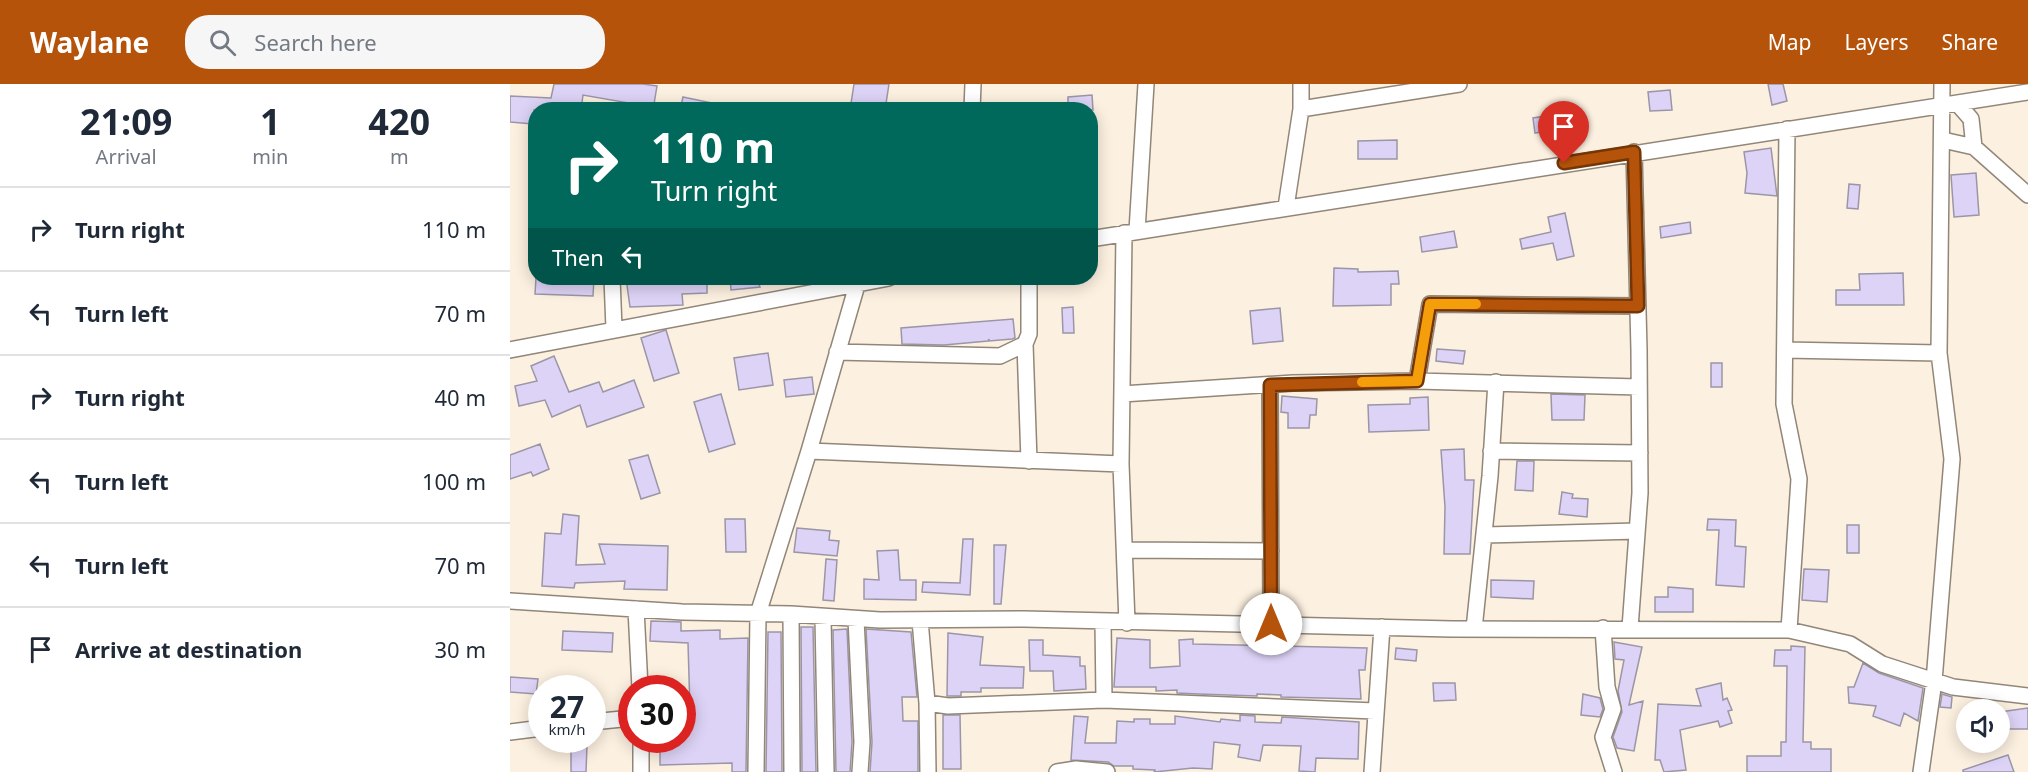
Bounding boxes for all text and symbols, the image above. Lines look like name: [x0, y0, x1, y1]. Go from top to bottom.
search box: [185, 15, 605, 69]
text: Waylane: [30, 23, 149, 61]
icon: search: [206, 26, 239, 59]
text: Search here: [254, 27, 377, 57]
text: Map: [1768, 28, 1812, 56]
text: Layers: [1845, 28, 1909, 56]
text: Share: [1942, 28, 1998, 56]
text: 21:09: [80, 97, 172, 146]
text: 1: [260, 97, 281, 146]
text: 420: [368, 97, 430, 146]
pin: [1538, 101, 1589, 163]
icon: arrive: [1547, 110, 1580, 143]
text: 110 m: [651, 118, 775, 175]
icon: right: [552, 126, 630, 204]
text: Arrival: [96, 143, 157, 170]
text: min: [252, 143, 288, 170]
text: m: [390, 143, 409, 170]
text: Turn right: [651, 172, 777, 209]
icon: right: [24, 213, 57, 246]
text: Turn right: [75, 214, 185, 244]
text: 110 m: [422, 214, 486, 244]
icon: left: [616, 240, 649, 273]
text: Then: [552, 242, 604, 272]
icon: left: [24, 297, 57, 330]
text: Turn left: [75, 298, 169, 328]
text: 70 m: [435, 298, 486, 328]
icon: right: [24, 381, 57, 414]
text: Turn right: [75, 382, 185, 412]
text: 40 m: [435, 382, 486, 412]
icon: left: [24, 465, 57, 498]
text: Turn left: [75, 466, 169, 496]
text: 100 m: [422, 466, 486, 496]
icon: left: [24, 549, 57, 582]
text: Turn left: [75, 550, 169, 580]
text: 70 m: [435, 550, 486, 580]
position arrow: [1239, 592, 1303, 656]
icon: arrive: [24, 633, 57, 666]
text: Arrive at destination: [75, 634, 302, 664]
text: 30 m: [435, 634, 486, 664]
speed limit sign: 30: [618, 675, 696, 753]
text: 27: [550, 686, 584, 727]
map controls: [1956, 699, 2010, 753]
button: sound: [1956, 699, 2010, 753]
text: km/h: [549, 719, 585, 739]

